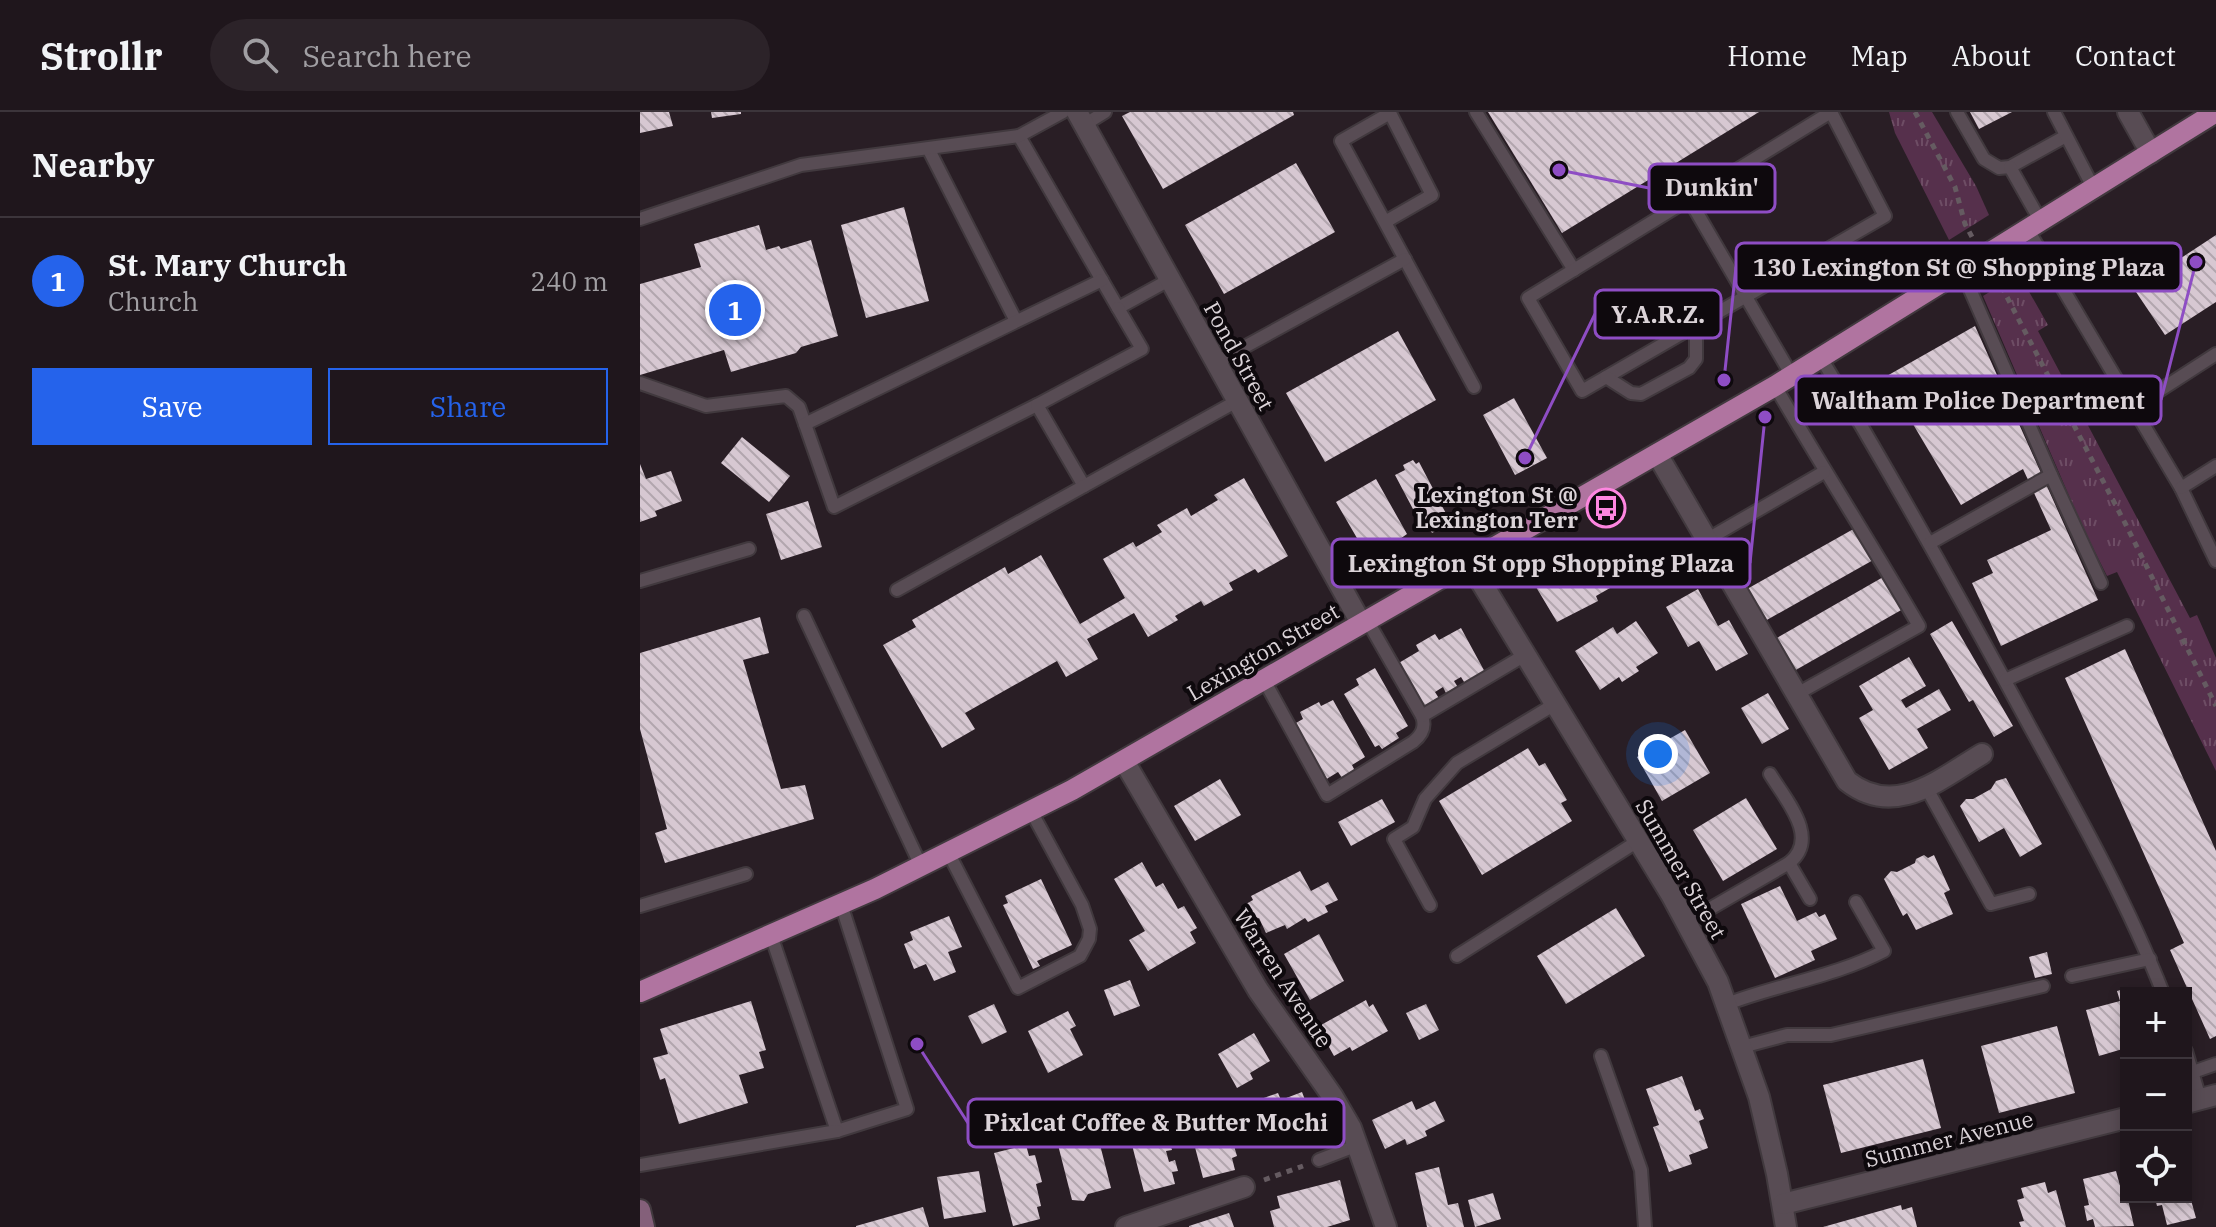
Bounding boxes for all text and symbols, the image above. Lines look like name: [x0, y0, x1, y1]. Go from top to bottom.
search box: [210, 19, 770, 91]
text: Strollr: [40, 31, 162, 80]
icon: search: [238, 33, 282, 77]
text: Search here: [302, 36, 471, 75]
text: Home: [1727, 37, 1807, 74]
text: Map: [1851, 37, 1908, 74]
text: About: [1952, 37, 2031, 74]
text: Contact: [2075, 37, 2176, 74]
text: Nearby: [32, 142, 154, 186]
callout: Dunkin': [1649, 164, 1775, 212]
text: Dunkin': [1665, 171, 1759, 203]
callout: 130 Lexington St @ Shopping Plaza: [1736, 243, 2181, 291]
text: St. Mary Church: [108, 245, 347, 284]
text: 130 Lexington St @ Shopping Plaza: [1753, 251, 2166, 283]
text: 1: [50, 264, 66, 298]
text: 240 m: [530, 264, 608, 298]
pin: 1: [709, 280, 761, 340]
text: Church: [108, 284, 198, 318]
callout: Y.A.R.Z.: [1595, 290, 1721, 338]
street label: Pond Street: [1198, 296, 1281, 415]
text: Y.A.R.Z.: [1611, 298, 1705, 330]
button: Save: [32, 368, 312, 445]
button: Share: [328, 368, 608, 445]
callout: Waltham Police Department: [1796, 376, 2161, 424]
text: Waltham Police Department: [1811, 384, 2145, 416]
place label: Lexington St @ Lexington Terr: [1415, 480, 1578, 534]
bus stop icon: Lexington St @ Lexington Terr: [1585, 487, 1627, 529]
callout: Lexington St opp Shopping Plaza: [1332, 539, 1750, 587]
text: Lexington St opp Shopping Plaza: [1348, 547, 1734, 579]
street label: Lexington Street: [1181, 596, 1344, 707]
your location: [1638, 734, 1678, 774]
street label: Summer Street: [1630, 794, 1733, 944]
street label: Warren Avenue: [1228, 903, 1339, 1053]
map controls: [2120, 987, 2192, 1203]
button: +: [2120, 987, 2192, 1059]
button: −: [2120, 1059, 2192, 1131]
callout: Pixlcat Coffee & Butter Mochi: [968, 1099, 1344, 1147]
street label: Summer Avenue: [1862, 1104, 2036, 1173]
text: Pixlcat Coffee & Butter Mochi: [984, 1106, 1328, 1138]
button: locate: [2120, 1131, 2192, 1203]

